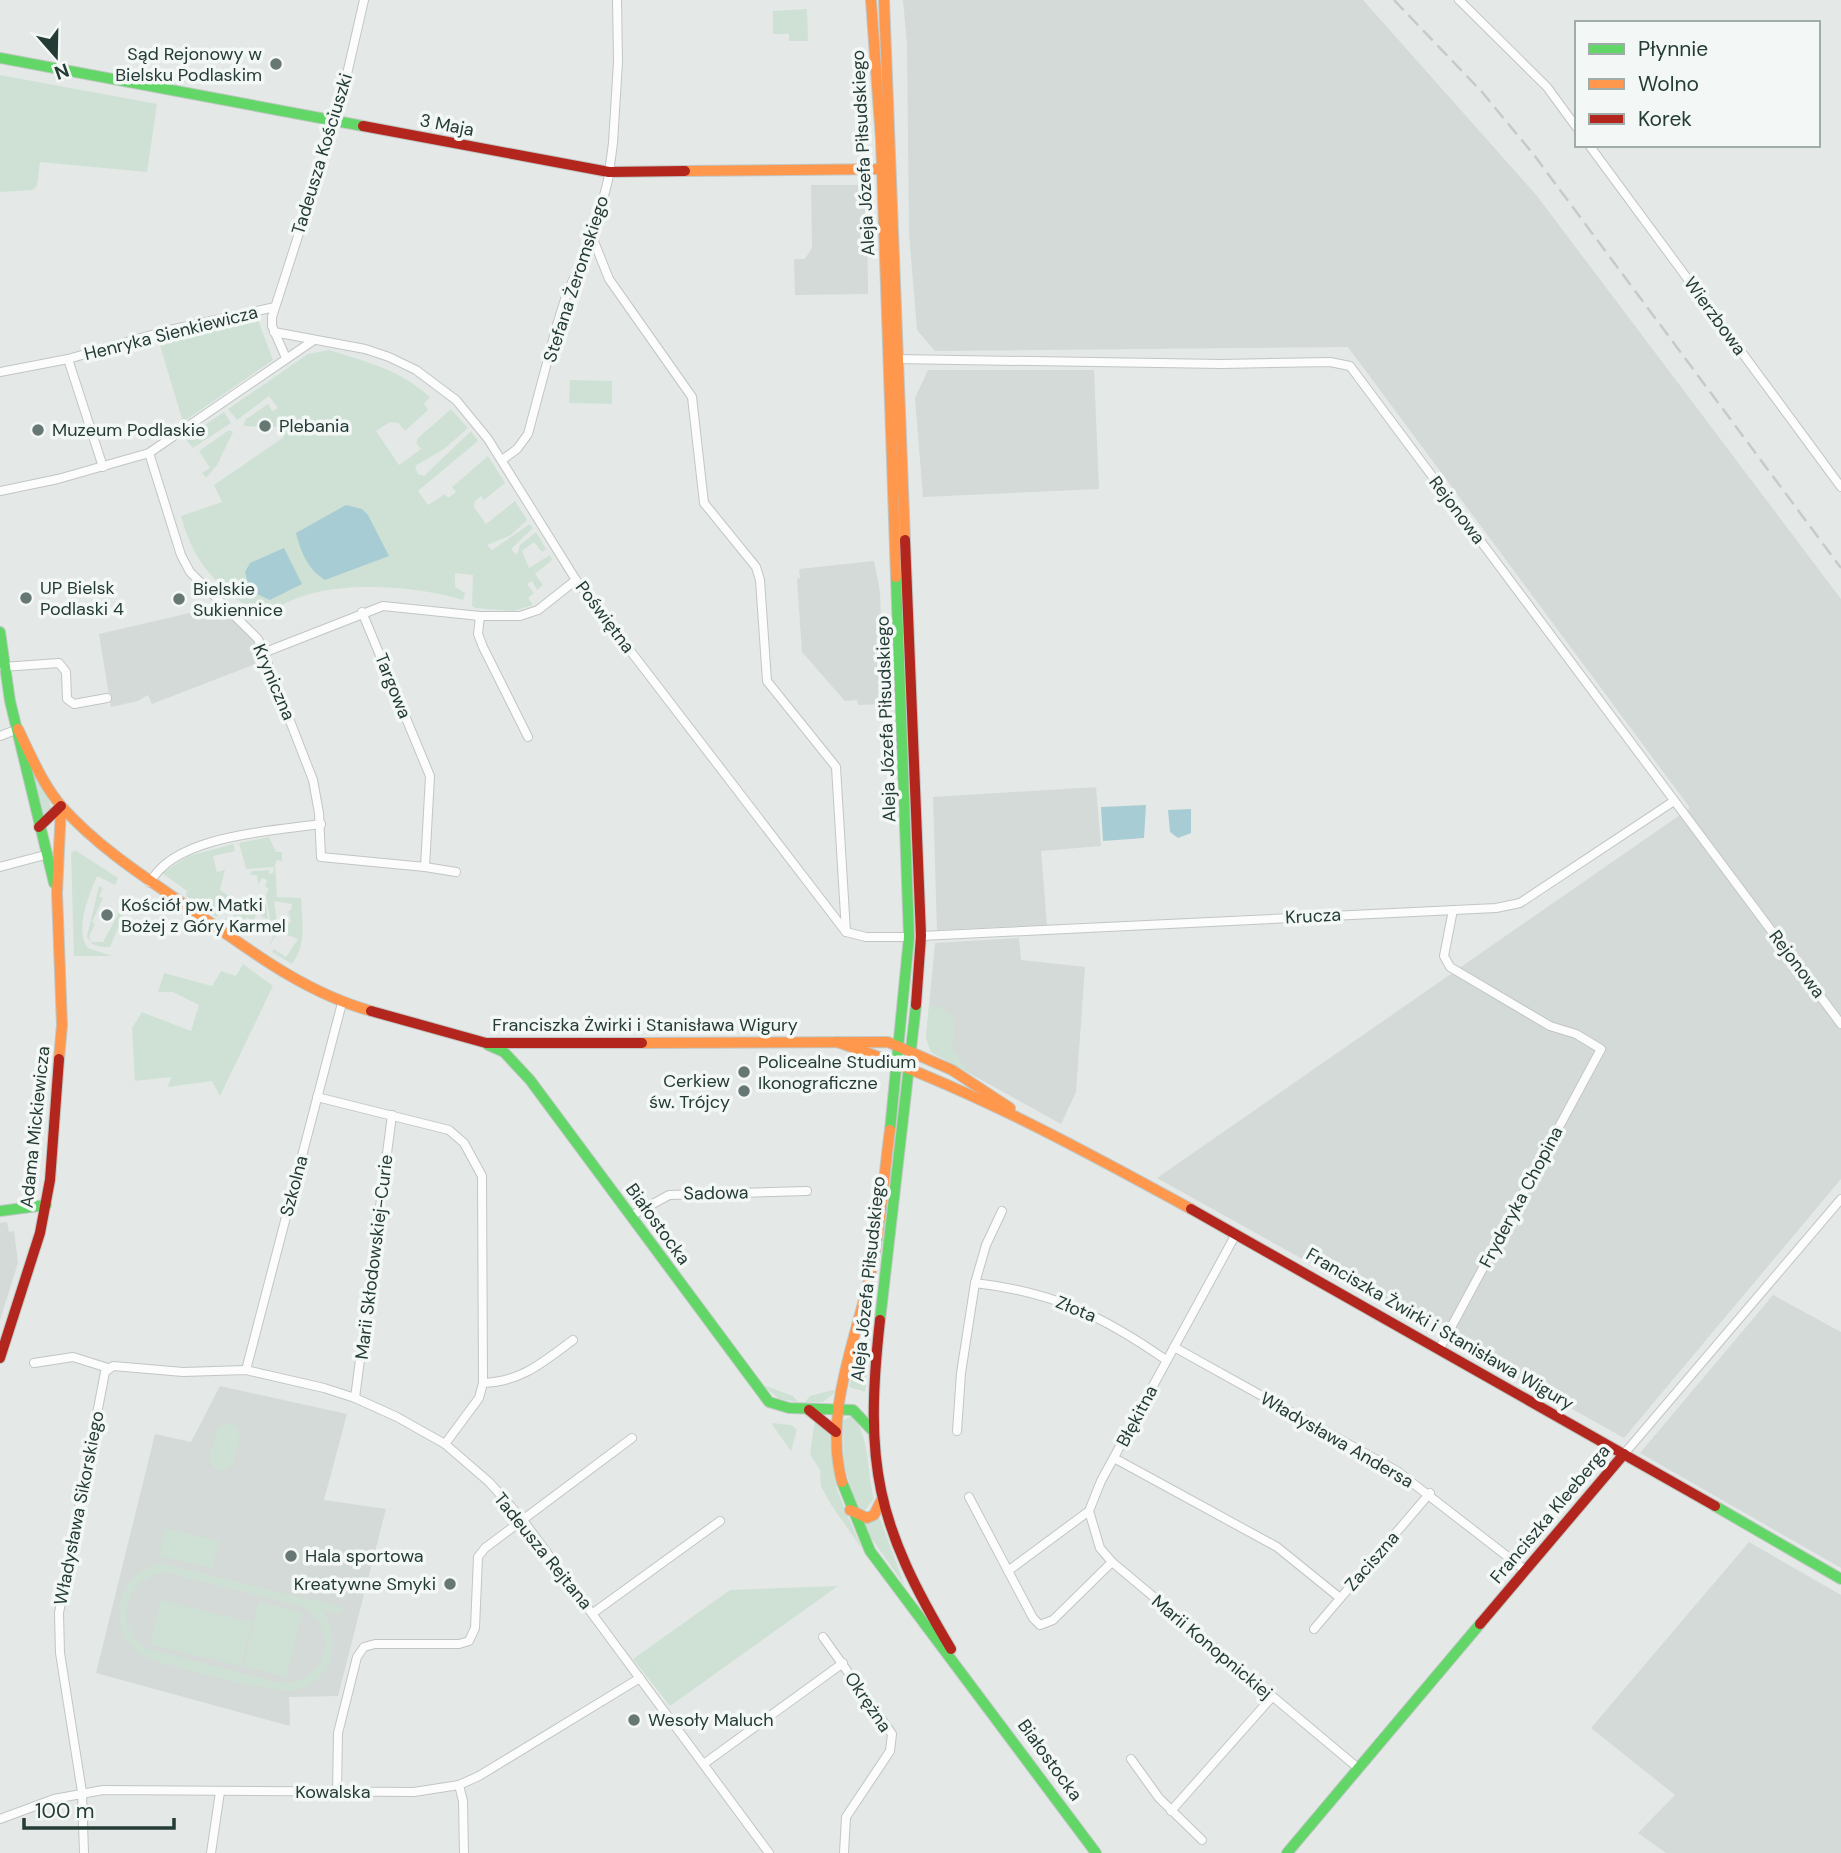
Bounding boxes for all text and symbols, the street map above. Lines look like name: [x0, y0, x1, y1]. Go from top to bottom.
north arrow: [21, 21, 91, 91]
legend: [1575, 21, 1820, 147]
text: Płynnie: [1638, 35, 1708, 63]
place label: Sąd Rejonowy w Bielsku Podlaskim: [115, 42, 262, 87]
street label: Aleja Józefa Piłsudskiego: [846, 49, 880, 257]
marker: Sąd Rejonowy w Bielsku Podlaskim: [268, 56, 284, 72]
text: N: [51, 57, 72, 86]
street label: Tadeusza Kościuszki: [286, 70, 358, 238]
text: Wolno: [1638, 70, 1699, 98]
text: Korek: [1638, 105, 1692, 133]
street label: 3 Maja: [418, 108, 476, 142]
street label: Stefana Żeromskiego: [538, 193, 614, 365]
street label: Wierzbowa: [1678, 272, 1752, 360]
street label: Henryka Sienkiewicza: [82, 300, 260, 366]
place label: Plebania: [279, 414, 349, 438]
place label: Muzeum Podlaskie: [52, 418, 205, 442]
marker: Plebania: [257, 418, 273, 434]
marker: Muzeum Podlaskie: [30, 422, 46, 438]
street label: Rejonowa: [1424, 471, 1490, 549]
place label: UP Bielsk Podlaski 4: [40, 576, 124, 621]
street label: Poświętna: [570, 576, 640, 658]
place label: Bielskie Sukiennice: [193, 577, 283, 622]
marker: UP Bielsk Podlaski 4: [18, 590, 34, 606]
marker: Bielskie Sukiennice: [171, 591, 187, 607]
street label: Aleja Józefa Piłsudskiego: [870, 615, 902, 823]
street label: Kryniczna: [247, 640, 301, 724]
street label: Targowa: [369, 650, 417, 722]
place label: Kościół pw. Matki Bożej z Góry Karmel: [121, 893, 286, 938]
street label: Krucza: [1284, 903, 1342, 929]
marker: Kościół pw. Matki Bożej z Góry Karmel: [99, 907, 115, 923]
street label: Rejonowa: [1764, 925, 1830, 1003]
street label: Franciszka Żwirki i Stanisława Wigury: [492, 1013, 798, 1037]
street label: Adama Mickiewicza: [15, 1045, 55, 1209]
place label: Policealne Studium Ikonograficzne: [758, 1050, 916, 1095]
marker: Policealne Studium Ikonograficzne: [736, 1064, 752, 1080]
place label: Cerkiew św. Trójcy: [649, 1069, 730, 1114]
marker: Cerkiew św. Trójcy: [736, 1083, 752, 1099]
street label: Fryderyka Chopina: [1474, 1122, 1568, 1272]
street label: Szkolna: [274, 1153, 314, 1219]
street label: Marii Skłodowskiej-Curie: [350, 1153, 398, 1361]
street label: Aleja Józefa Piłsudskiego: [845, 1175, 891, 1383]
street label: Białostocka: [620, 1178, 696, 1270]
street label: Sadowa: [683, 1180, 749, 1206]
street label: Franciszka Żwirki i Stanisława Wigury: [1302, 1242, 1578, 1416]
street label: Złota: [1052, 1290, 1100, 1328]
street label: Błękitna: [1111, 1381, 1163, 1451]
street label: Władysława Andersa: [1256, 1386, 1418, 1494]
street label: Władysława Sikorskiego: [48, 1409, 110, 1607]
street label: Franciszka Kleeberga: [1485, 1439, 1615, 1589]
street label: Tadeusza Rejtana: [488, 1488, 598, 1614]
street label: Zaciszna: [1339, 1526, 1405, 1596]
place label: Hala sportowa: [305, 1544, 424, 1568]
marker: Hala sportowa: [283, 1548, 299, 1564]
place label: Kreatywne Smyki: [294, 1572, 436, 1596]
marker: Kreatywne Smyki: [442, 1576, 458, 1592]
street label: Marii Konopnickiej: [1147, 1589, 1277, 1705]
street label: Okrężna: [839, 1667, 897, 1737]
place label: Wesoły Maluch: [648, 1708, 774, 1732]
marker: Wesoły Maluch: [626, 1712, 642, 1728]
street label: Białostocka: [1012, 1714, 1088, 1806]
street label: Kowalska: [295, 1780, 371, 1804]
scale bar: [24, 1786, 175, 1830]
text: 100 m: [35, 1797, 95, 1825]

